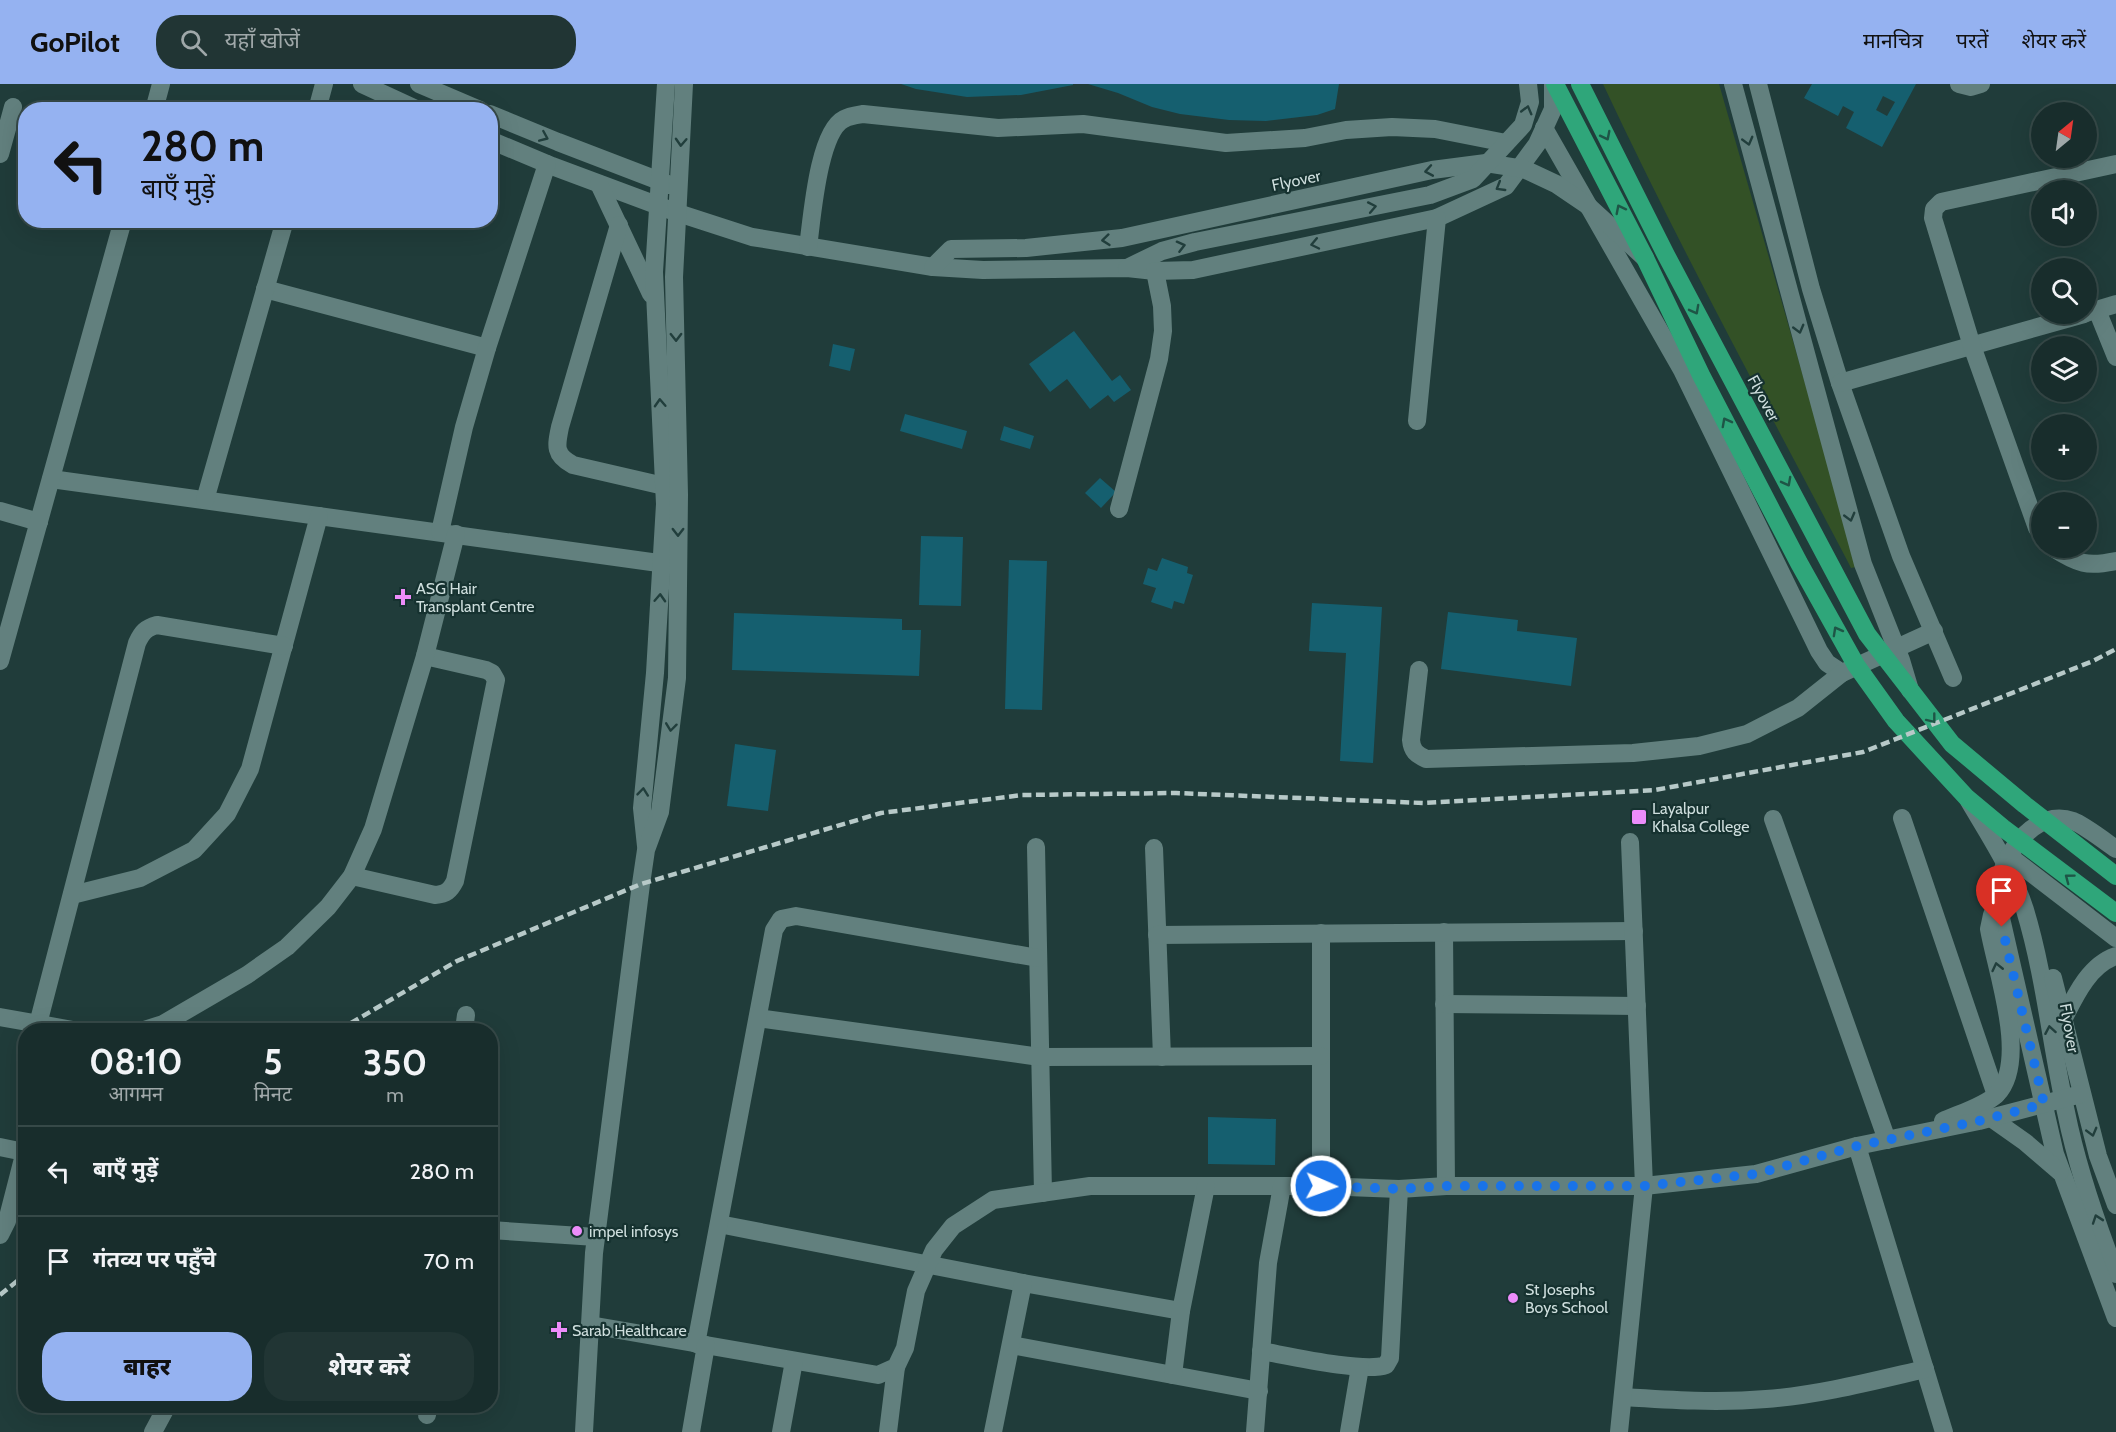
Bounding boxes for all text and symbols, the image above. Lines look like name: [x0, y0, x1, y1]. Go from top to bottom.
search box: [156, 15, 576, 69]
text: GoPilot: [30, 25, 120, 59]
icon: search: [177, 26, 210, 59]
text: यहाँ खोजें: [225, 27, 300, 54]
text: मानचित्र: [1863, 28, 1923, 53]
text: परतें: [1956, 28, 1989, 53]
text: शेयर करें: [2022, 28, 2086, 53]
north arrow: [2031, 102, 2097, 168]
map controls: [2031, 102, 2097, 558]
one-way arrow: [1520, 105, 1532, 116]
text: 280 m: [141, 120, 264, 172]
icon: left: [42, 126, 120, 204]
one-way arrow: [538, 130, 549, 142]
one-way arrow: [1599, 130, 1610, 141]
one-way arrow: [1741, 135, 1754, 145]
one-way arrow: [674, 138, 687, 147]
one-way arrow: [1425, 164, 1435, 177]
street label: Flyover: [1270, 166, 1323, 195]
text: बाएँ मुड़ें: [141, 172, 215, 205]
one-way arrow: [1495, 180, 1506, 191]
button: sound: [2031, 180, 2097, 246]
one-way arrow: [1366, 201, 1376, 214]
one-way arrow: [1616, 205, 1627, 215]
one-way arrow: [1101, 233, 1110, 246]
one-way arrow: [1310, 237, 1320, 250]
one-way arrow: [1175, 241, 1185, 253]
button: search: [2031, 258, 2097, 324]
one-way arrow: [1688, 303, 1699, 314]
one-way arrow: [1791, 324, 1804, 334]
one-way arrow: [669, 333, 682, 342]
button: layers: [2031, 336, 2097, 402]
street label: Flyover: [1744, 372, 1784, 425]
one-way arrow: [654, 399, 667, 408]
button: +: [2031, 414, 2097, 480]
one-way arrow: [1722, 418, 1733, 429]
one-way arrow: [1779, 476, 1791, 487]
button: −: [2031, 492, 2097, 558]
one-way arrow: [1843, 511, 1855, 522]
one-way arrow: [672, 528, 684, 537]
place label: ASG Hair Transplant Centre: [416, 579, 535, 616]
marker: ASG Hair Transplant Centre: [394, 588, 412, 606]
one-way arrow: [653, 593, 666, 602]
one-way arrow: [1833, 627, 1844, 638]
one-way arrow: [1925, 712, 1936, 723]
one-way arrow: [665, 722, 678, 731]
one-way arrow: [636, 788, 649, 797]
place label: Layalpur Khalsa College: [1652, 799, 1749, 836]
marker: Layalpur Khalsa College: [1630, 808, 1648, 826]
pin: [1976, 865, 2027, 927]
icon: arrive: [1985, 874, 2018, 907]
one-way arrow: [2065, 874, 2076, 885]
one-way arrow: [1991, 962, 2004, 972]
street label: Flyover: [2056, 1002, 2083, 1055]
one-way arrow: [2045, 1025, 2057, 1034]
text: 08:10: [89, 1039, 183, 1083]
text: 5: [263, 1039, 283, 1083]
text: 350: [363, 1040, 427, 1084]
text: आगमन: [108, 1082, 163, 1106]
text: मिनट: [254, 1082, 292, 1106]
text: m: [386, 1083, 404, 1107]
one-way arrow: [2084, 1127, 2097, 1137]
position arrow: [1289, 1154, 1353, 1218]
icon: left: [42, 1155, 75, 1188]
text: बाएँ मुड़ें: [93, 1156, 158, 1183]
text: 280 m: [410, 1158, 474, 1185]
one-way arrow: [2092, 1214, 2104, 1224]
place label: impel infosys: [589, 1222, 679, 1241]
marker: impel infosys: [570, 1224, 584, 1238]
icon: arrive: [42, 1245, 75, 1278]
text: गंतव्य पर पहुँचे: [93, 1246, 216, 1273]
text: 70 m: [424, 1248, 474, 1275]
place label: St Josephs Boys School: [1525, 1280, 1608, 1317]
marker: St Josephs Boys School: [1506, 1291, 1520, 1305]
marker: Sarab Healthcare: [550, 1321, 568, 1339]
place label: Sarab Healthcare: [572, 1321, 687, 1340]
button: बाहर: [42, 1332, 252, 1401]
button: शेयर करें: [264, 1332, 474, 1401]

